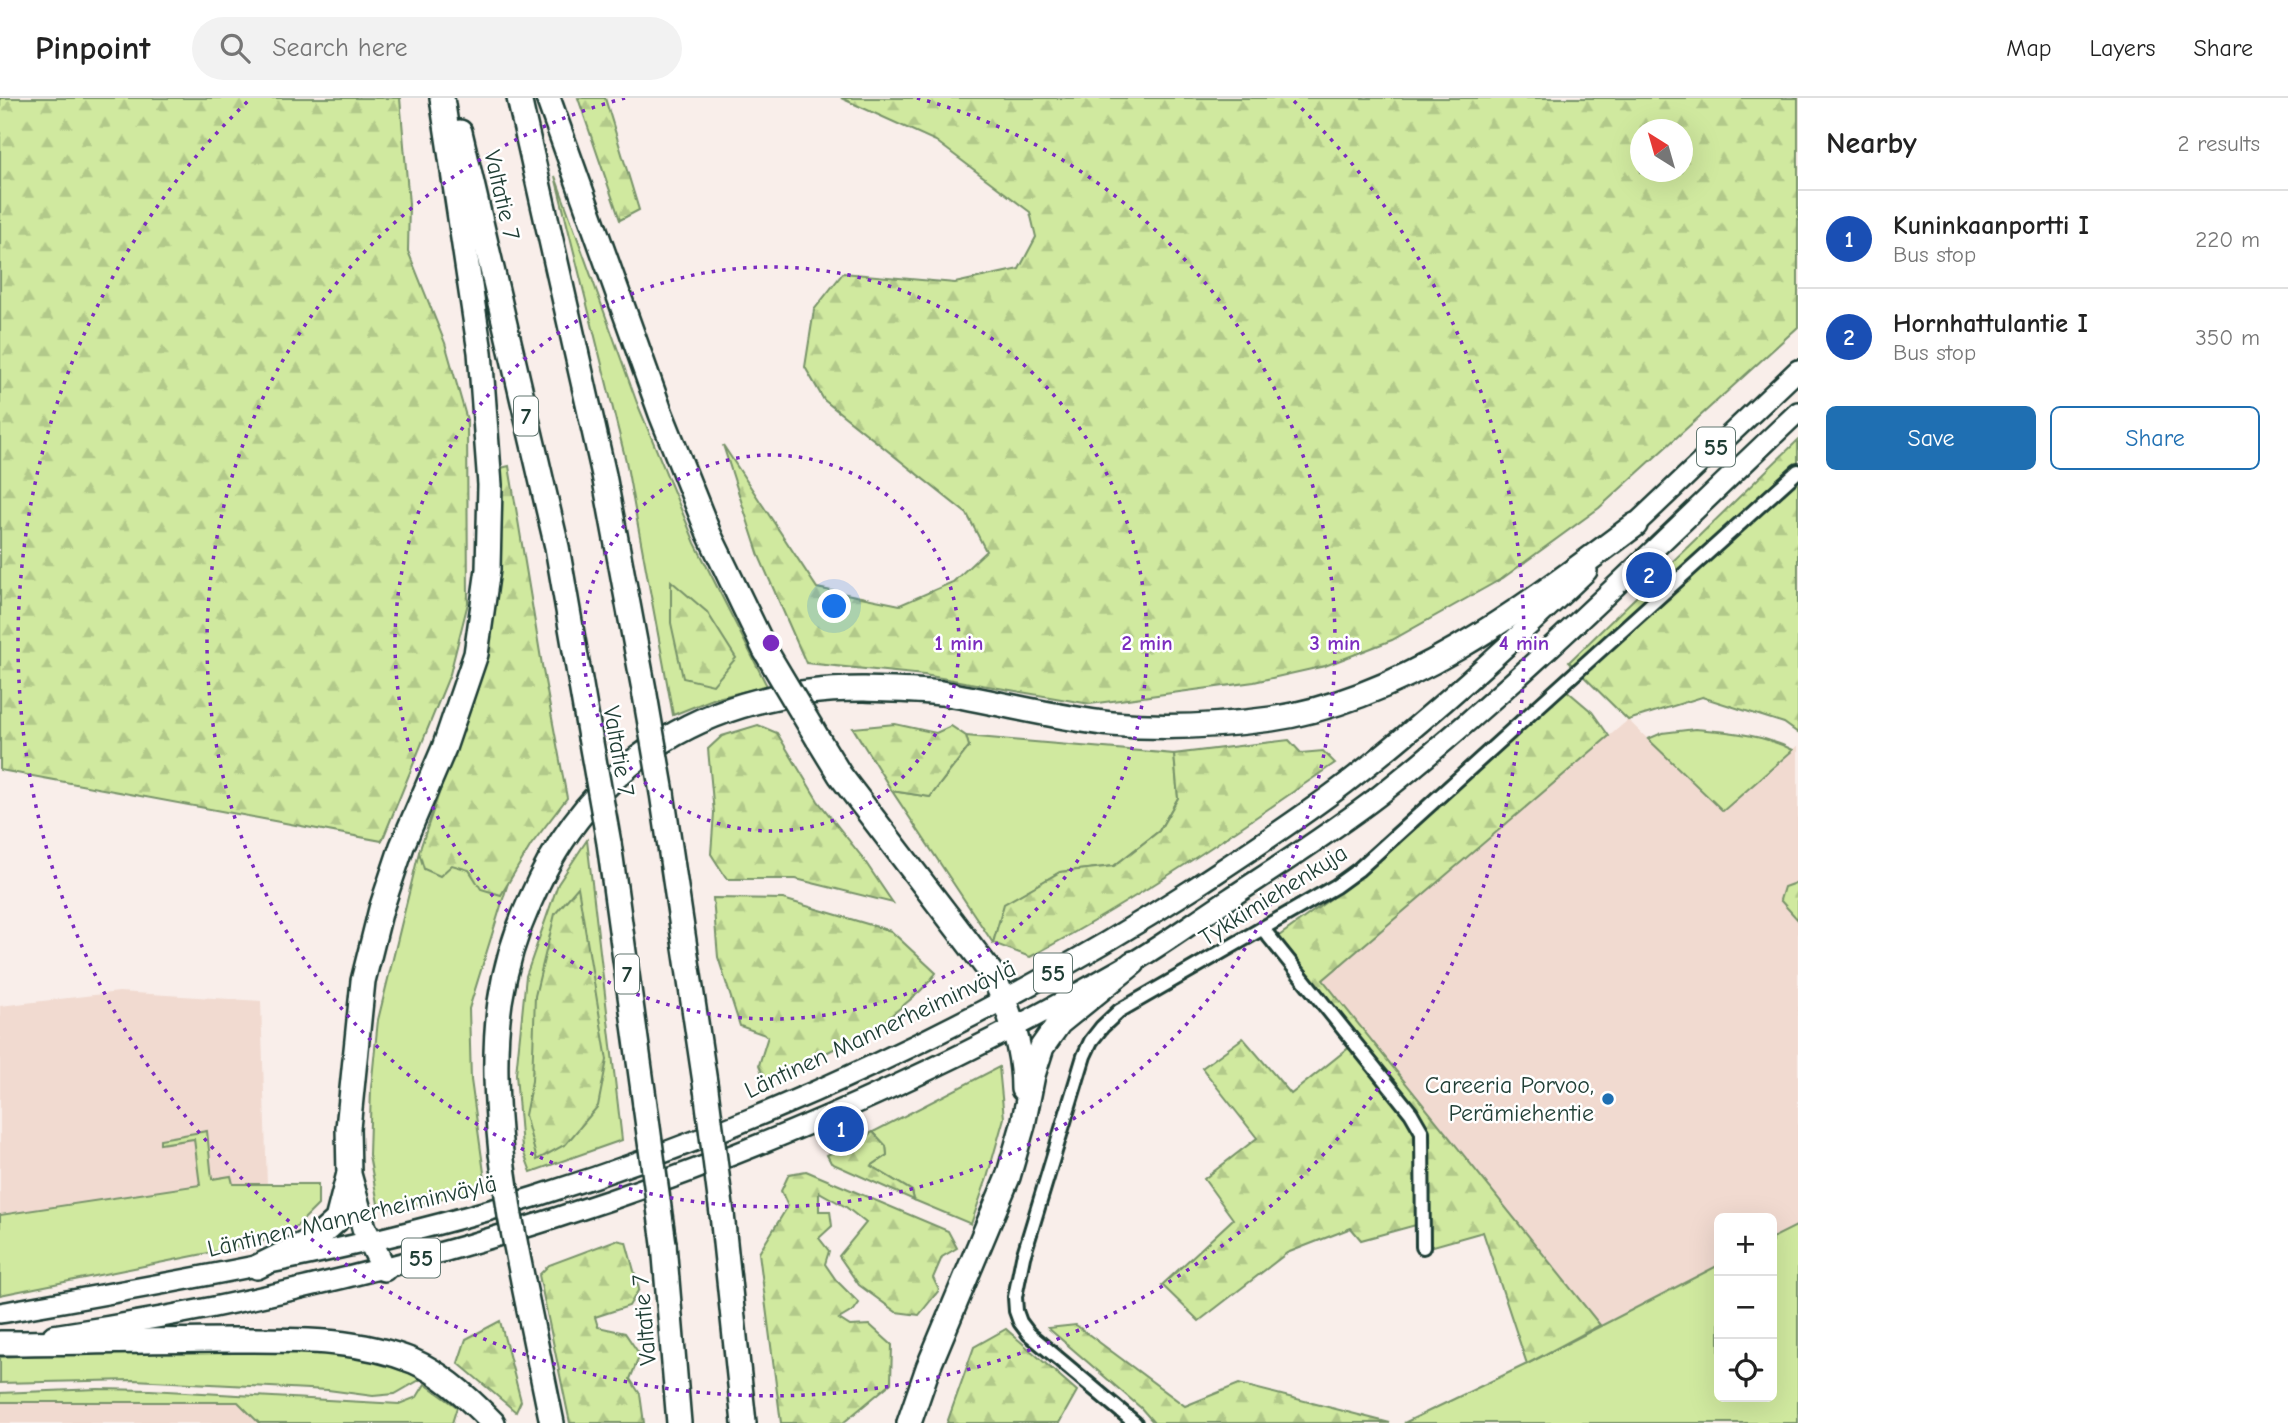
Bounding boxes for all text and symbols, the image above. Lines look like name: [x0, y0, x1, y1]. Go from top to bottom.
search box: [192, 17, 682, 80]
text: Pinpoint: [35, 29, 150, 67]
icon: search: [216, 29, 254, 67]
text: Search here: [272, 33, 408, 63]
text: Map: [2006, 34, 2052, 62]
text: Layers: [2090, 34, 2155, 62]
text: Share: [2193, 34, 2253, 62]
north arrow: [1630, 119, 1693, 182]
text: Nearby: [1826, 126, 1917, 161]
text: 2 results: [2178, 130, 2260, 157]
street label: Valtatie 7: [478, 147, 526, 243]
text: Kuninkaanportti I: [1893, 211, 2089, 241]
text: 1: [1844, 226, 1854, 253]
text: 220 m: [2195, 226, 2260, 253]
text: Bus stop: [1893, 241, 1976, 268]
text: Hornhattulantie I: [1893, 309, 2088, 339]
text: 2: [1843, 324, 1855, 351]
text: 350 m: [2195, 324, 2260, 351]
text: Bus stop: [1893, 339, 1976, 366]
road number: 7: [514, 396, 538, 436]
button: Save: [1826, 406, 2036, 470]
button: Share: [2050, 406, 2260, 470]
road number: 55: [1697, 428, 1735, 466]
pin: 2: [1626, 549, 1672, 601]
your location: [817, 589, 851, 623]
centre of rings: [759, 631, 783, 655]
text: 1 min: [935, 631, 983, 655]
text: 2 min: [1121, 631, 1173, 655]
text: 3 min: [1309, 631, 1361, 655]
text: 4 min: [1499, 631, 1549, 655]
street label: Valtatie 7: [597, 704, 641, 798]
street label: Tykkimiehenkuja: [1194, 838, 1352, 952]
road number: 7: [615, 954, 639, 994]
street label: Läntinen Mannerheiminväylä: [740, 954, 1020, 1104]
road number: 55: [1034, 954, 1072, 992]
place label: Careeria Porvoo, Perämiehentie: [1425, 1071, 1594, 1127]
marker: Careeria Porvoo, Perämiehentie: [1600, 1091, 1616, 1107]
pin: 1: [818, 1103, 864, 1155]
street label: Läntinen Mannerheiminväylä: [205, 1169, 499, 1263]
map controls: [1714, 1213, 1777, 1402]
button: +: [1714, 1213, 1777, 1276]
road number: 55: [402, 1238, 440, 1278]
street label: Valtatie 7: [626, 1273, 662, 1367]
button: −: [1714, 1276, 1777, 1339]
button: locate: [1714, 1339, 1777, 1402]

